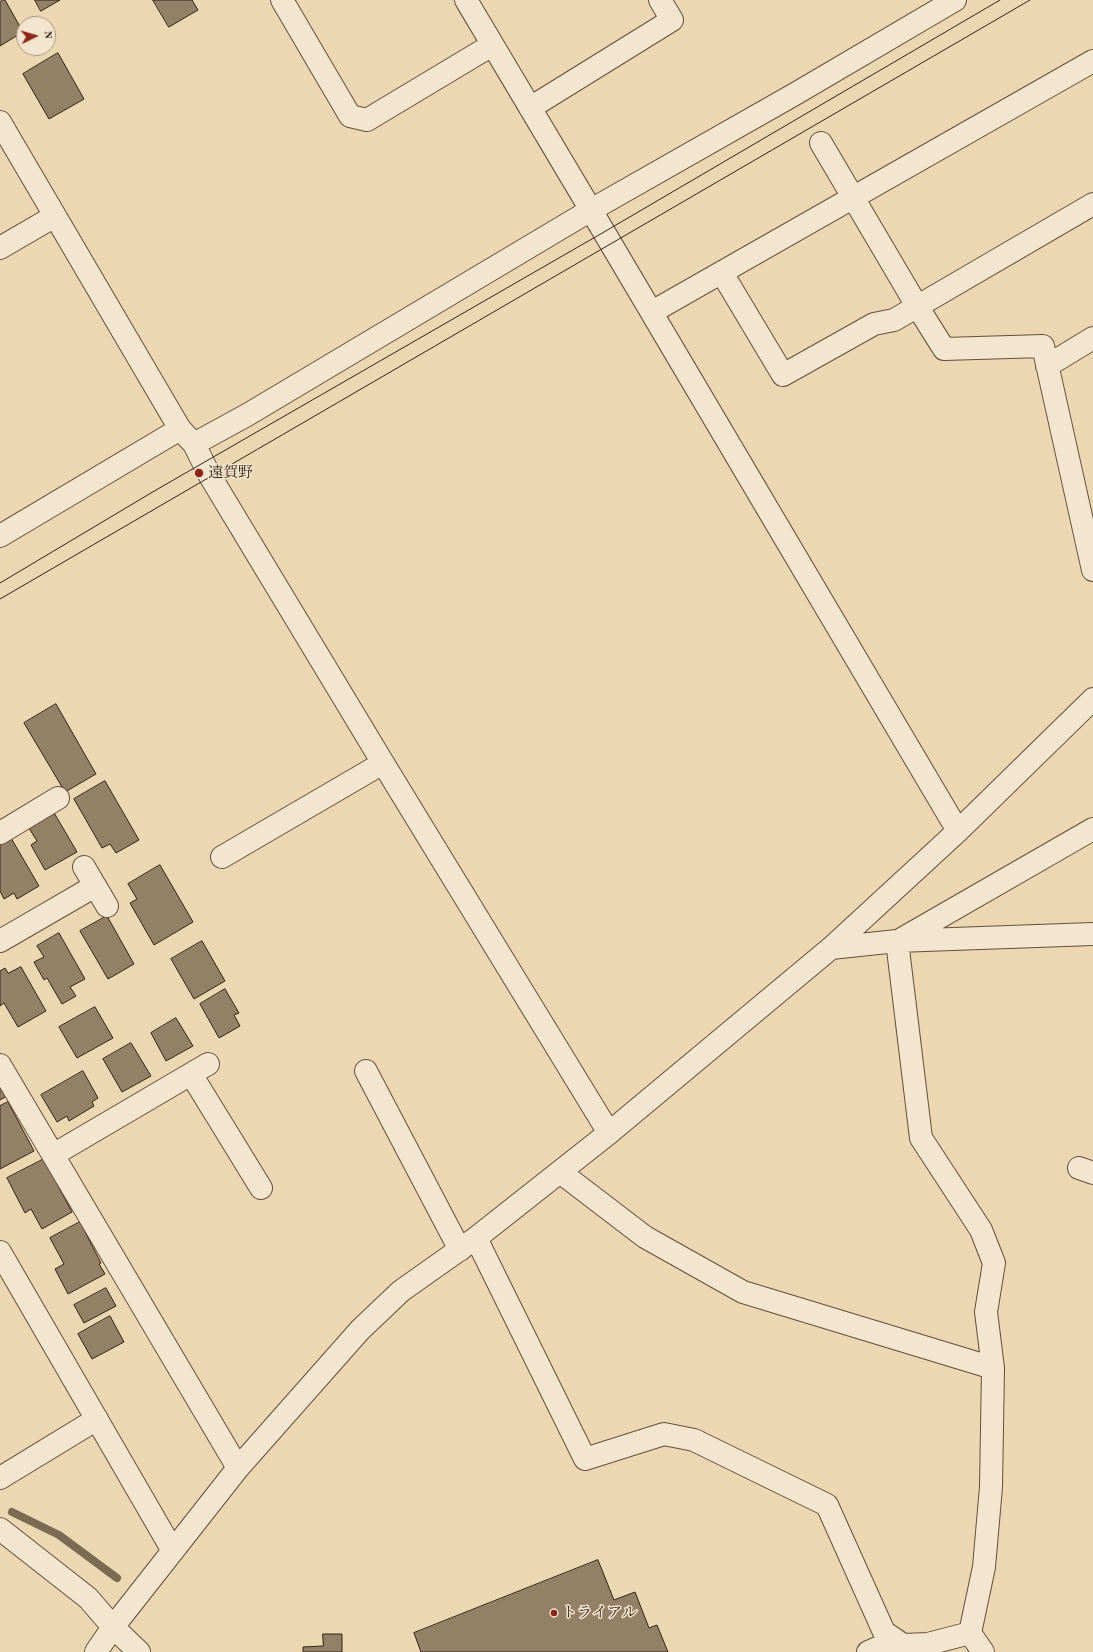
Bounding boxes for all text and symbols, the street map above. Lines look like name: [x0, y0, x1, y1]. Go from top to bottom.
north arrow: [16, 16, 56, 56]
text: N: [42, 30, 53, 40]
place label: 遠賀野: [208, 464, 253, 482]
marker: 遠賀野: [193, 467, 205, 479]
place label: トライアル: [562, 1604, 637, 1622]
marker: トライアル: [549, 1608, 559, 1618]

